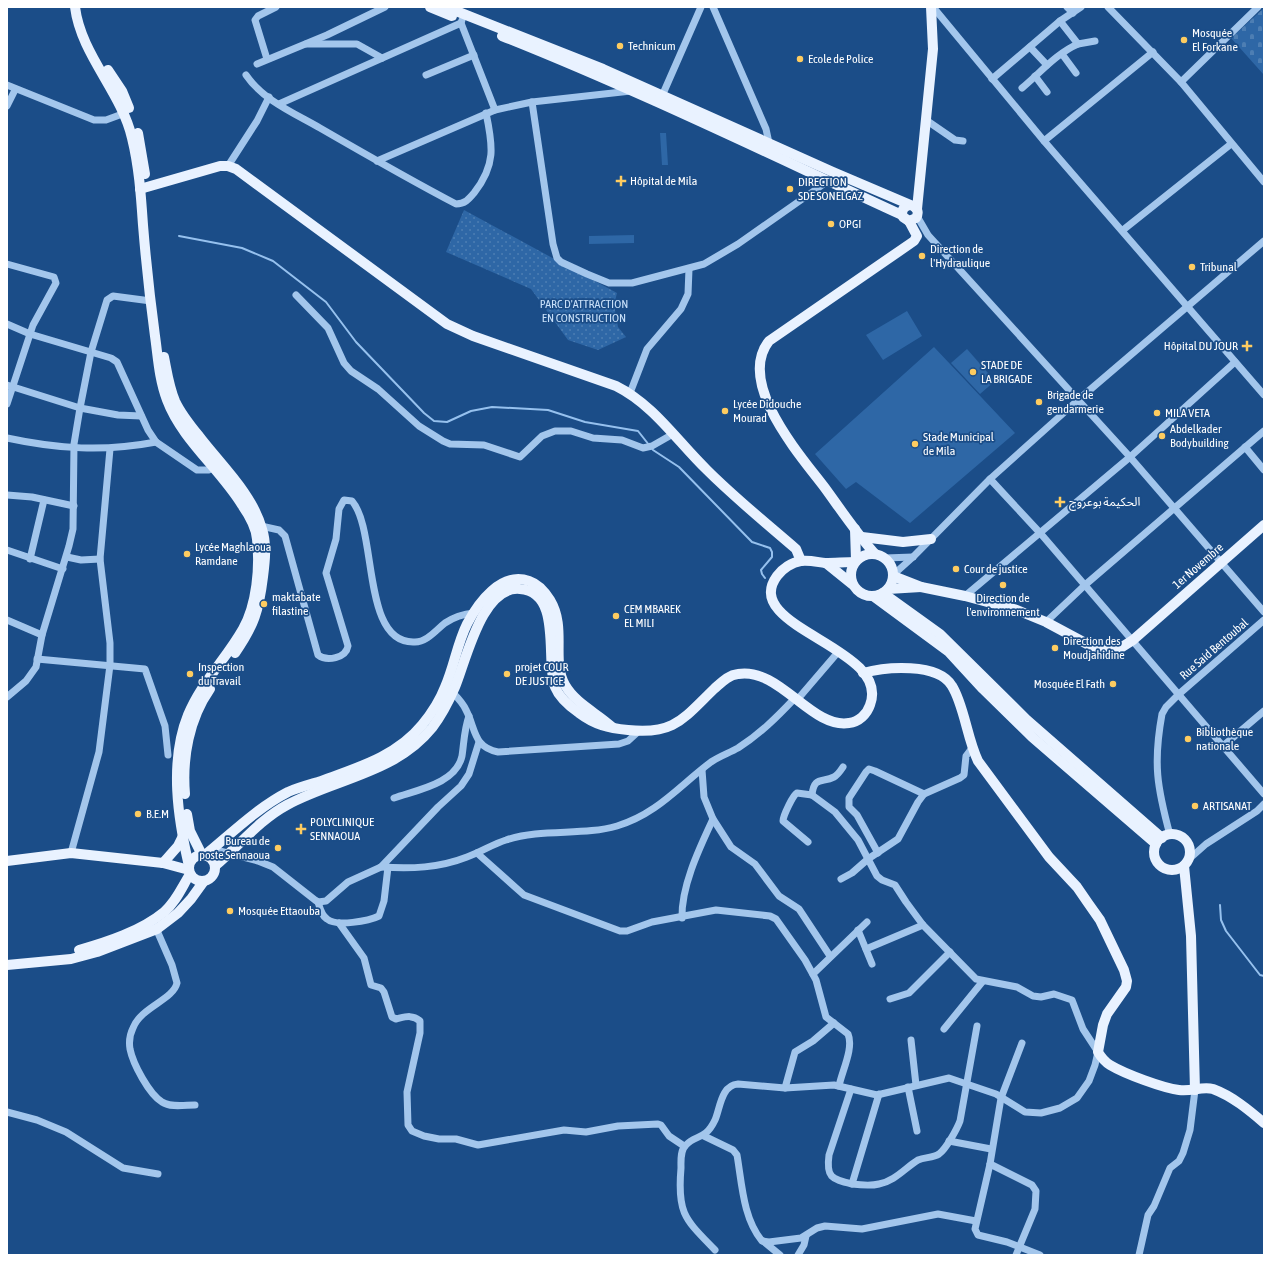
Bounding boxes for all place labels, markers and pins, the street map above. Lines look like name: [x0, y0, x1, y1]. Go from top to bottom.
place label: Mosquée El Forkane: [1192, 26, 1238, 54]
marker: Mosquée El Forkane: [1179, 35, 1189, 45]
place label: Technicum: [628, 39, 676, 53]
marker: Technicum: [615, 41, 625, 51]
place label: Ecole de Police: [808, 52, 873, 66]
marker: Ecole de Police: [795, 54, 805, 64]
place label: Hôpital de Mila: [630, 174, 697, 188]
marker: Hôpital de Mila: [615, 175, 627, 187]
place label: DIRECTION SDE SONELGAZ: [798, 175, 863, 203]
marker: DIRECTION SDE SONELGAZ: [785, 184, 795, 194]
place label: OPGI: [839, 217, 861, 231]
marker: OPGI: [826, 219, 836, 229]
place label: Direction de l'Hydraulique: [930, 242, 990, 270]
marker: Direction de l'Hydraulique: [917, 251, 927, 261]
place label: Tribunal: [1200, 260, 1238, 274]
marker: Tribunal: [1187, 262, 1197, 272]
place label: Hôpital DU JOUR: [1164, 339, 1238, 353]
marker: Hôpital DU JOUR: [1241, 340, 1253, 352]
place label: STADE DE LA BRIGADE: [981, 358, 1032, 386]
marker: STADE DE LA BRIGADE: [968, 367, 978, 377]
place label: Brigade de gendarmerie: [1047, 388, 1104, 416]
place label: Lycée Didouche Mourad: [733, 397, 801, 425]
marker: Brigade de gendarmerie: [1034, 397, 1044, 407]
marker: Lycée Didouche Mourad: [720, 406, 730, 416]
place label: MILA VETA: [1165, 406, 1210, 420]
marker: MILA VETA: [1152, 408, 1162, 418]
place label: Abdelkader Bodybuilding: [1170, 422, 1230, 450]
place label: Stade Municipal de Mila: [923, 430, 995, 458]
marker: Abdelkader Bodybuilding: [1157, 431, 1167, 441]
marker: Stade Municipal de Mila: [910, 439, 920, 449]
place label: الحكيمة بوعروج: [1069, 495, 1140, 511]
marker: الحكيمة بوعروج: [1054, 496, 1066, 508]
place label: Lycée Maghlaoua Ramdane: [195, 540, 271, 568]
marker: Lycée Maghlaoua Ramdane: [182, 549, 192, 559]
place label: Cour de justice: [964, 562, 1028, 576]
marker: Cour de justice: [951, 564, 961, 574]
marker: Direction de l'environnement: [998, 580, 1008, 590]
place label: maktabate filastine: [272, 590, 321, 618]
place label: Direction de l'environnement: [966, 591, 1040, 619]
marker: maktabate filastine: [259, 599, 269, 609]
place label: CEM MBAREK EL MILI: [624, 602, 681, 630]
marker: CEM MBAREK EL MILI: [611, 611, 621, 621]
place label: Direction des Moudjahidine: [1063, 634, 1125, 662]
marker: Direction des Moudjahidine: [1050, 643, 1060, 653]
place label: Inspection du Travail: [198, 660, 244, 688]
place label: projet COUR DE JUSTICE: [515, 660, 568, 688]
marker: Inspection du Travail: [185, 669, 195, 679]
marker: projet COUR DE JUSTICE: [502, 669, 512, 679]
place label: Mosquée El Fath: [1034, 677, 1105, 691]
marker: Mosquée El Fath: [1108, 679, 1118, 689]
place label: Bibliothèque nationale: [1196, 725, 1253, 753]
marker: Bibliothèque nationale: [1183, 734, 1193, 744]
place label: ARTISANAT: [1203, 799, 1253, 813]
marker: ARTISANAT: [1190, 801, 1200, 811]
place label: B.E.M: [146, 807, 169, 821]
marker: B.E.M: [133, 809, 143, 819]
place label: POLYCLINIQUE SENNAOUA: [310, 815, 374, 843]
marker: POLYCLINIQUE SENNAOUA: [295, 823, 307, 835]
place label: Bureau de poste Sennaoua: [199, 834, 270, 862]
marker: Bureau de poste Sennaoua: [273, 843, 283, 853]
place label: Mosquée Ettaouba: [238, 904, 320, 918]
marker: Mosquée Ettaouba: [225, 906, 235, 916]

